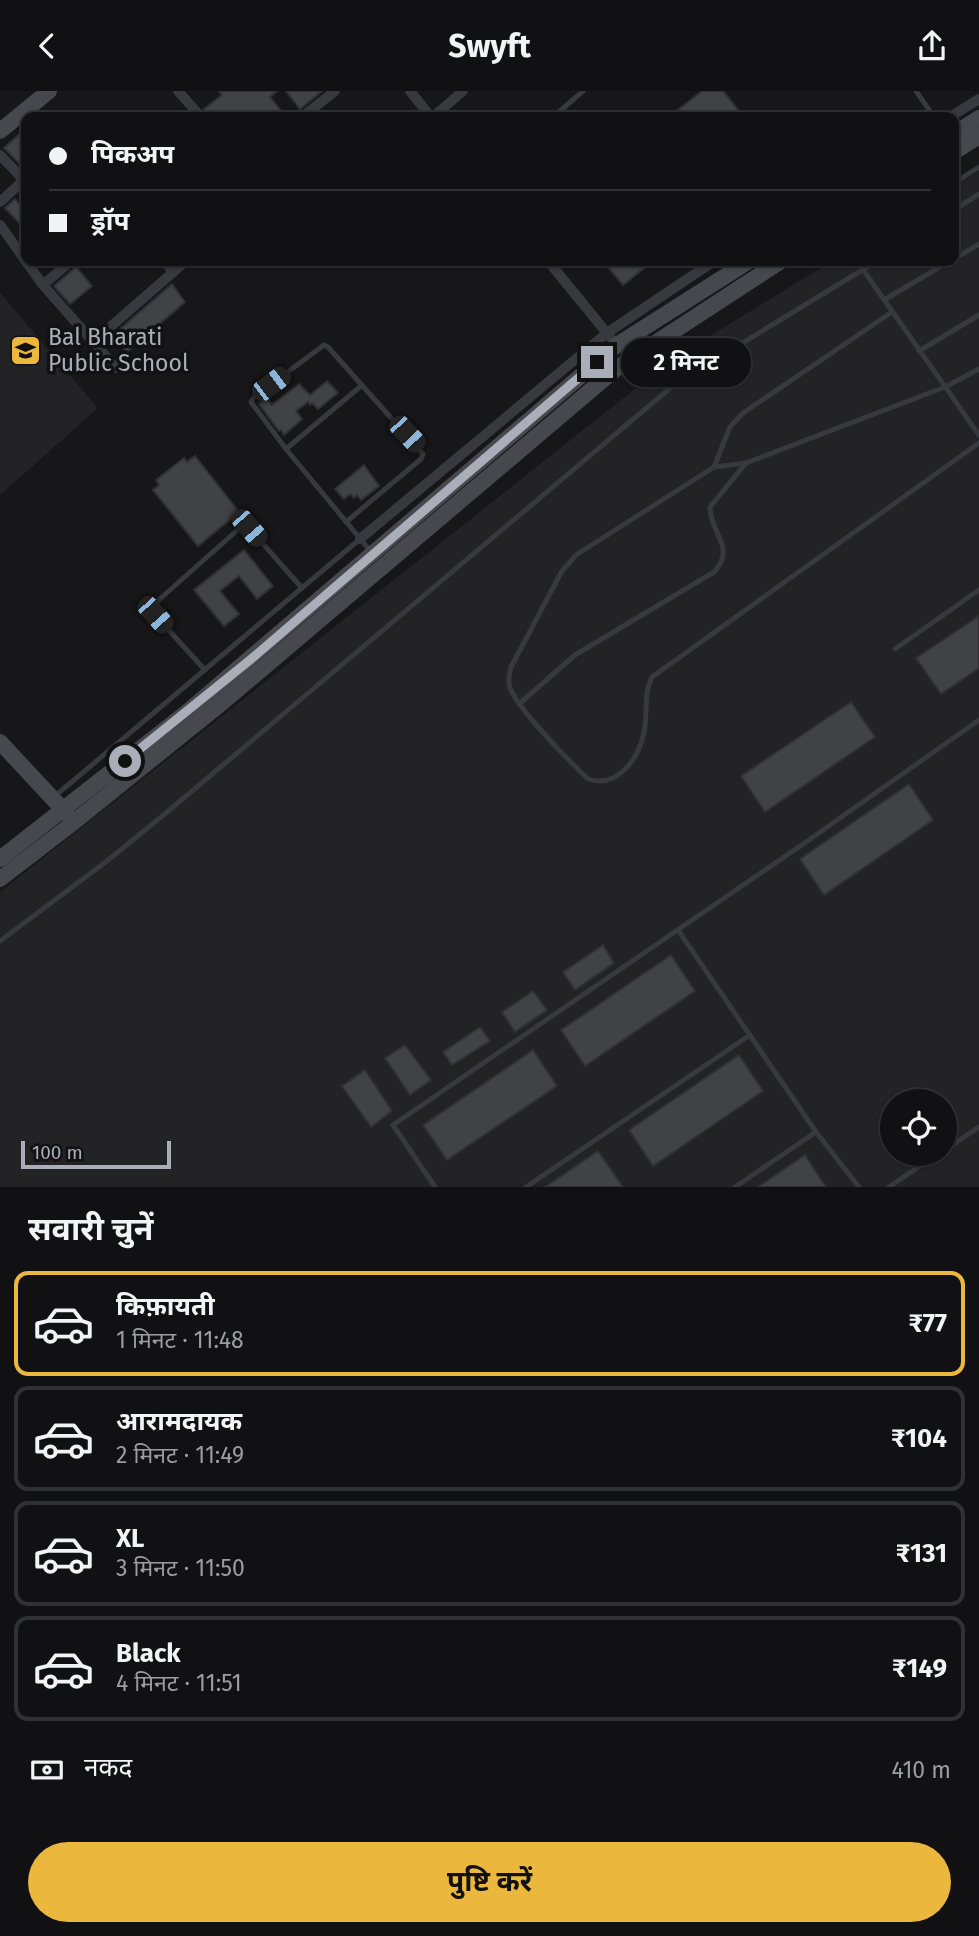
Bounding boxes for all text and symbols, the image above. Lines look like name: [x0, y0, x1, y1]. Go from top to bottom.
icon: back: [28, 27, 66, 65]
text: Swyft: [448, 27, 531, 65]
icon: share: [913, 27, 951, 65]
text: पिकअप: [91, 139, 174, 170]
text: ड्रॉप: [91, 206, 129, 237]
place label: Bal Bharati Public School: [48, 323, 189, 377]
school or university icon: Bal Bharati Public School: [8, 333, 42, 367]
callout: 2 मिनट: [622, 337, 751, 387]
route end: [581, 346, 613, 378]
text: 2 मिनट: [653, 348, 719, 376]
car: [248, 363, 295, 405]
car: [385, 411, 430, 457]
car: [228, 505, 271, 551]
car: [134, 592, 177, 638]
route start: [109, 745, 141, 777]
map controls: [880, 1089, 957, 1166]
button: locate: [880, 1089, 957, 1166]
scale bar: [21, 1138, 172, 1170]
text: 100 m: [32, 1141, 83, 1164]
text: सवारी चुनें: [28, 1210, 153, 1248]
text: किफ़ायती: [116, 1291, 215, 1322]
icon: car: [32, 1292, 95, 1355]
text: ₹77: [909, 1308, 947, 1339]
text: 1 मिनट · 11:48: [116, 1326, 244, 1354]
text: आरामदायक: [116, 1406, 242, 1437]
icon: car: [32, 1407, 95, 1470]
text: ₹104: [891, 1423, 947, 1454]
text: 2 मिनट · 11:49: [116, 1441, 244, 1469]
icon: car: [32, 1522, 95, 1585]
text: XL: [116, 1523, 144, 1554]
text: ₹131: [896, 1538, 947, 1569]
text: 3 मिनट · 11:50: [116, 1554, 245, 1582]
icon: car: [32, 1637, 95, 1700]
text: Black: [116, 1638, 181, 1669]
text: ₹149: [892, 1653, 947, 1684]
text: 4 मिनट · 11:51: [116, 1669, 242, 1697]
icon: cash: [28, 1751, 66, 1789]
text: नकद: [84, 1752, 132, 1783]
text: 410 m: [891, 1756, 951, 1784]
button: पुष्टि करें: [28, 1842, 951, 1922]

